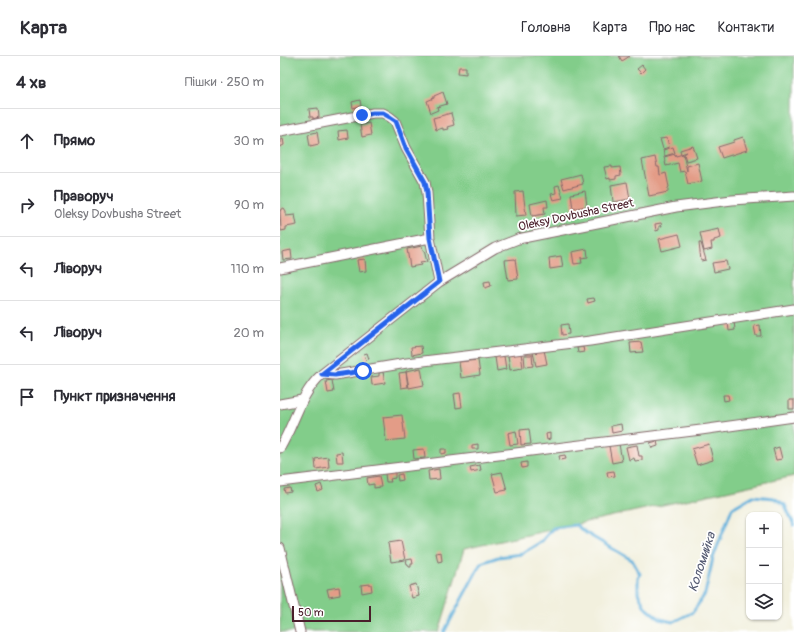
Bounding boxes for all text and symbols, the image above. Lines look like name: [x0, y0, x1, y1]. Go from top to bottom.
text: Карта: [20, 16, 67, 40]
text: Головна: [521, 19, 571, 36]
text: Карта: [593, 19, 627, 36]
text: Про нас: [649, 19, 695, 36]
text: Контакти: [717, 19, 774, 36]
text: 4 хв: [16, 72, 46, 93]
text: Пішки · 250 m: [185, 74, 264, 90]
route end: [353, 106, 371, 124]
icon: ahead: [16, 130, 38, 152]
text: Прямо: [54, 131, 95, 150]
text: 30 m: [234, 133, 264, 149]
text: Праворуч: [54, 187, 114, 206]
icon: right: [16, 194, 38, 216]
street label: Oleksy Dovbusha Street: [517, 195, 635, 235]
text: 90 m: [234, 197, 264, 213]
text: Oleksy Dovbusha Street: [54, 206, 181, 222]
icon: left: [16, 258, 38, 280]
text: Ліворуч: [54, 259, 102, 278]
text: 110 m: [231, 261, 264, 277]
icon: left: [16, 322, 38, 344]
text: Ліворуч: [54, 323, 102, 342]
text: 20 m: [233, 325, 264, 341]
route start: [354, 362, 372, 380]
icon: arrive: [16, 386, 38, 408]
text: Пункт призначення: [54, 387, 175, 406]
map controls: [746, 512, 782, 620]
button: +: [746, 512, 782, 548]
water label: Коломийка: [685, 529, 719, 594]
button: −: [746, 548, 782, 584]
button: layers: [746, 584, 782, 620]
scale bar: [292, 604, 371, 623]
text: 50 m: [298, 606, 324, 619]

